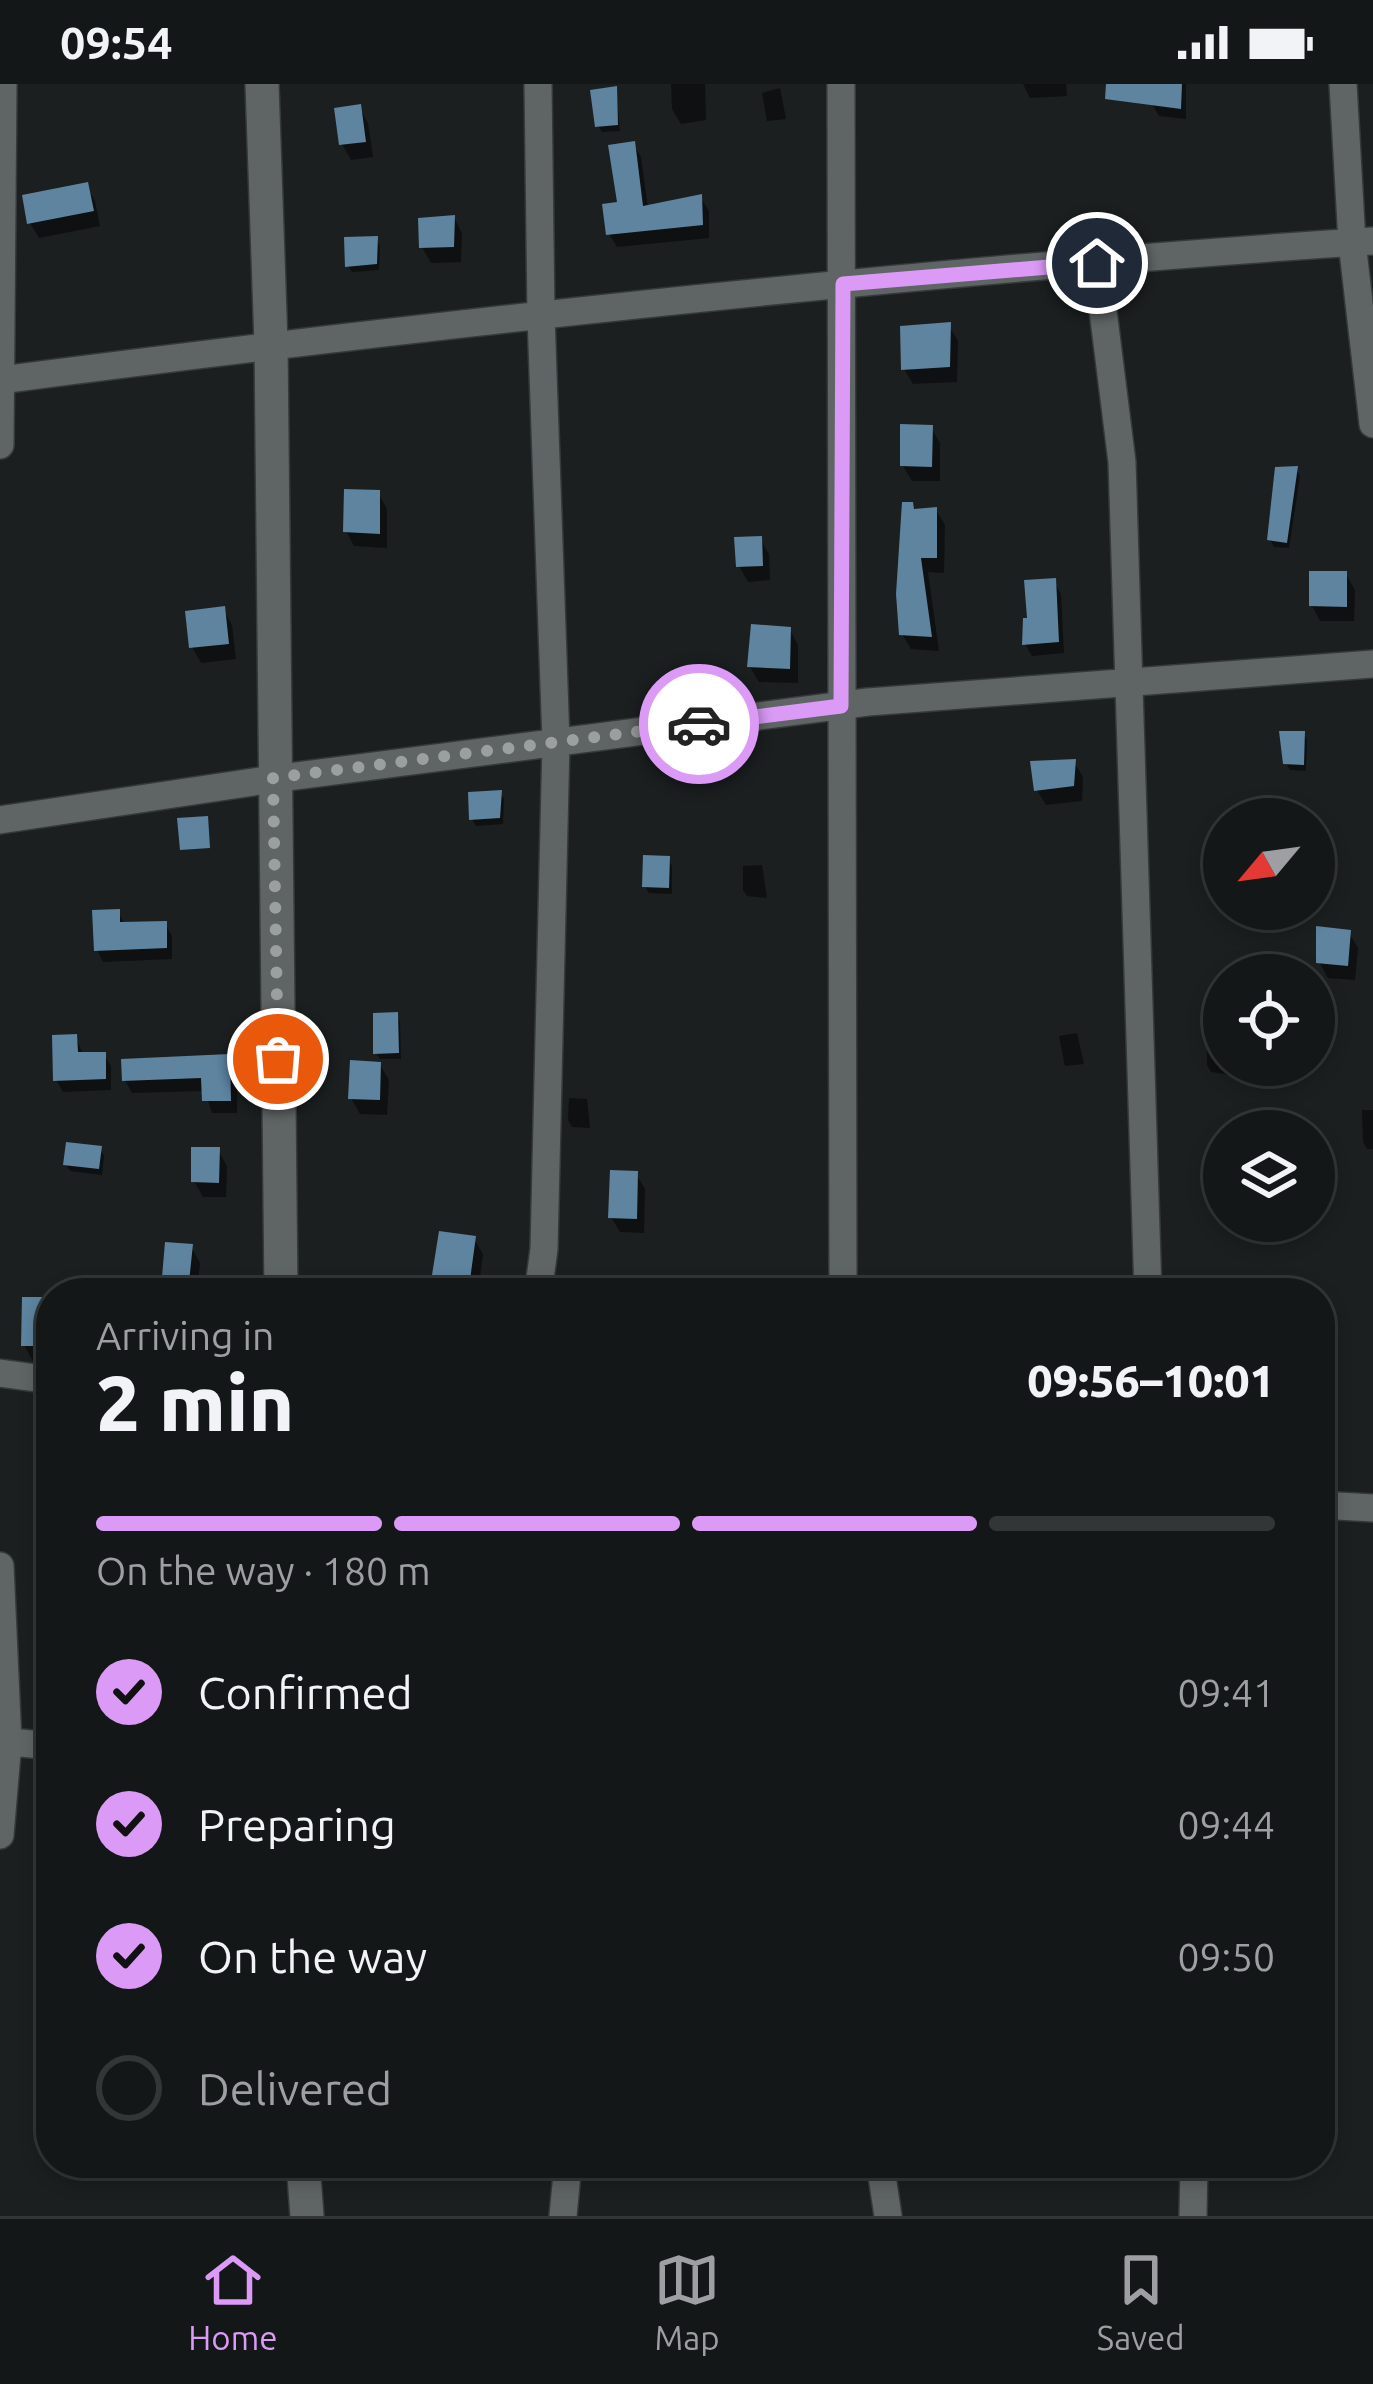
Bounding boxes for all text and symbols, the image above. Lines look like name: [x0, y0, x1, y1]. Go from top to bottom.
text: 09:54: [60, 17, 173, 68]
pin: [1046, 212, 1148, 314]
icon: home: [1064, 230, 1130, 296]
courier: [639, 664, 759, 784]
icon: car: [666, 691, 732, 757]
north arrow: [1203, 798, 1335, 930]
map controls: [1203, 798, 1335, 1242]
button: locate: [1203, 954, 1335, 1086]
pin: [227, 1008, 329, 1110]
icon: bag: [245, 1026, 311, 1092]
button: layers: [1203, 1110, 1335, 1242]
text: Arriving in: [96, 1314, 274, 1357]
text: 09:56–10:01: [1027, 1355, 1275, 1406]
text: 2 min: [96, 1358, 294, 1446]
text: On the way · 180 m: [96, 1549, 431, 1592]
icon: check: [96, 1659, 162, 1725]
text: Confirmed: [198, 1667, 413, 1718]
text: 09:41: [1177, 1671, 1275, 1714]
icon: check: [96, 1791, 162, 1857]
text: Preparing: [198, 1799, 396, 1850]
text: 09:44: [1177, 1803, 1275, 1846]
icon: check: [96, 1923, 162, 1989]
text: On the way: [198, 1931, 427, 1982]
text: 09:50: [1177, 1935, 1275, 1978]
text: Delivered: [198, 2063, 392, 2114]
tab: Home: [188, 2247, 277, 2356]
tab: Map: [654, 2247, 720, 2356]
tab: Saved: [1097, 2247, 1185, 2356]

